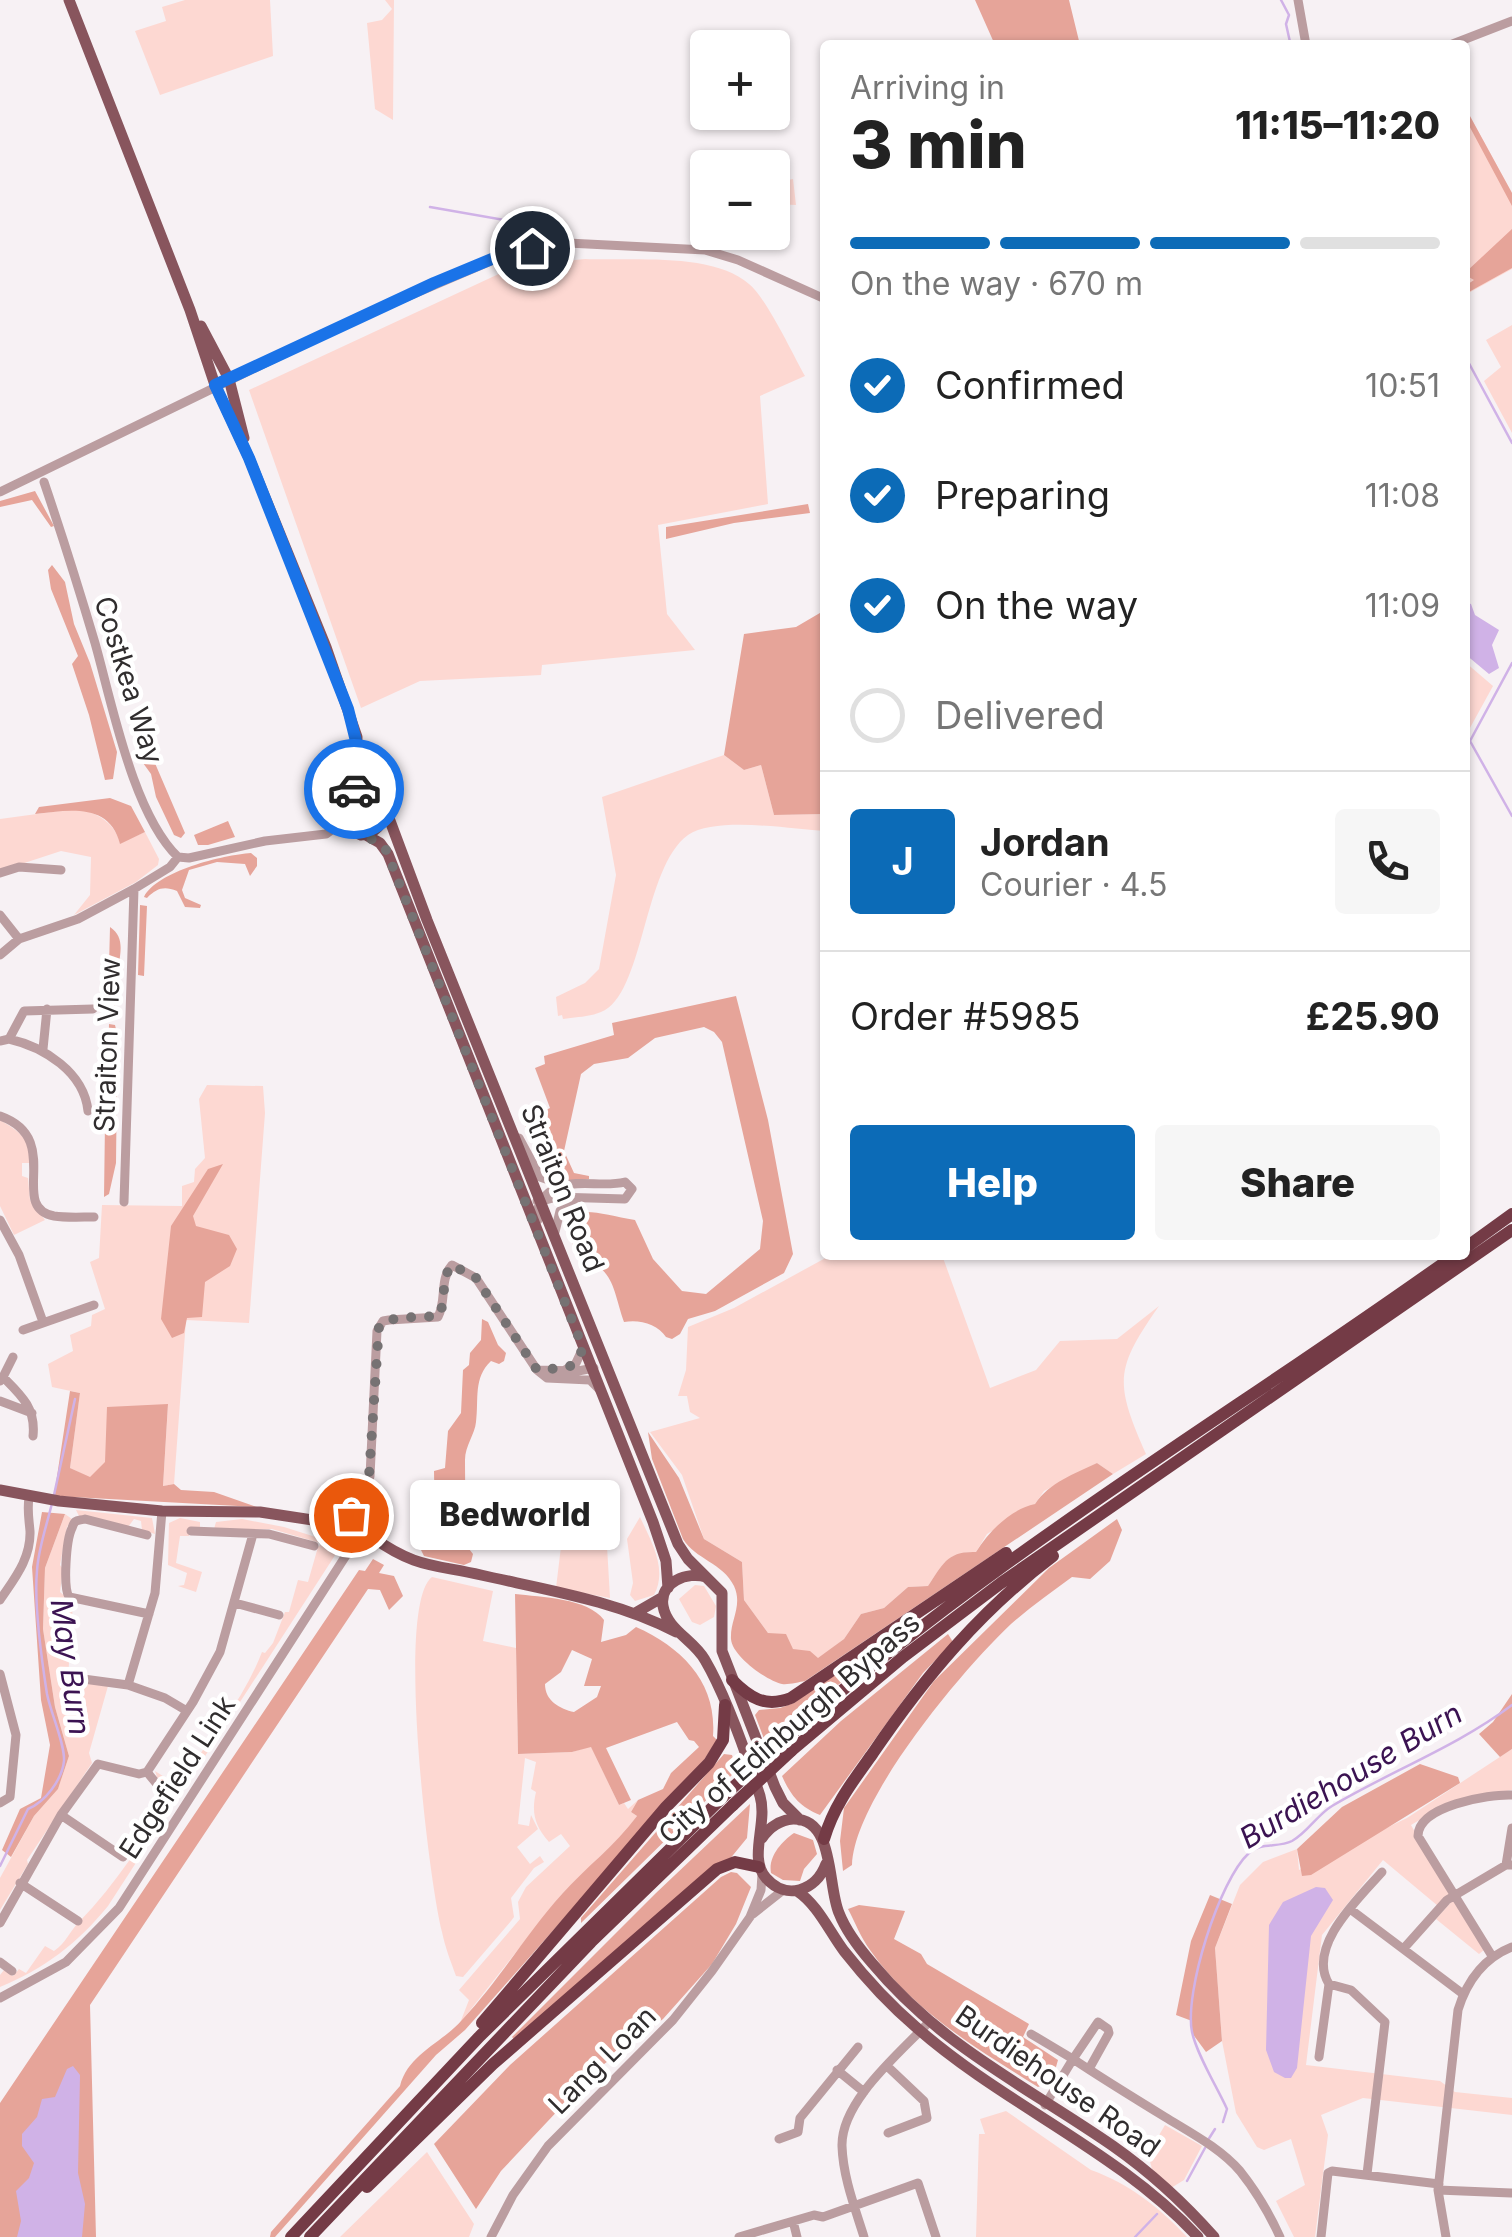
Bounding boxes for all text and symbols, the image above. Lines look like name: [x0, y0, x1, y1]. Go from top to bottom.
map controls: [690, 30, 790, 250]
button: +: [690, 30, 790, 130]
text: Arriving in: [850, 68, 1005, 107]
text: 11:15–11:20: [1235, 102, 1440, 148]
text: 3 min: [850, 105, 1027, 184]
button: −: [690, 150, 790, 250]
pin: [490, 206, 575, 291]
icon: home: [505, 221, 560, 276]
text: On the way · 670 m: [850, 264, 1143, 303]
icon: check: [850, 358, 905, 413]
text: Confirmed: [935, 362, 1125, 408]
text: 10:51: [1365, 366, 1440, 405]
icon: check: [850, 468, 905, 523]
text: Preparing: [935, 472, 1110, 518]
text: 11:08: [1365, 476, 1440, 515]
icon: check: [850, 578, 905, 633]
text: On the way: [935, 582, 1138, 628]
text: 11:09: [1365, 586, 1440, 625]
street label: Costkea Way: [87, 592, 171, 768]
text: Delivered: [935, 692, 1105, 738]
courier: [304, 739, 404, 839]
icon: car: [327, 762, 382, 817]
button: phone: [1335, 809, 1440, 914]
text: Jordan: [980, 819, 1110, 865]
text: J: [891, 838, 914, 884]
text: Courier · 4.5: [980, 865, 1168, 904]
street label: Straiton View: [87, 957, 127, 1133]
text: Order #5985: [850, 993, 1081, 1039]
text: £25.90: [1306, 993, 1440, 1039]
street label: Straiton Road: [514, 1099, 612, 1277]
button: Help: [850, 1125, 1135, 1240]
button: Share: [1155, 1125, 1440, 1240]
pin: [309, 1473, 394, 1558]
callout: Bedworld: [411, 1480, 621, 1550]
icon: bag: [324, 1488, 379, 1543]
text: Bedworld: [439, 1495, 591, 1534]
water label: May Burn: [44, 1596, 98, 1737]
street label: City of Edinburgh Bypass: [651, 1605, 927, 1851]
street label: Edgefield Link: [112, 1689, 242, 1865]
water label: Burdiehouse Burn: [1233, 1695, 1468, 1856]
street label: Burdiehouse Road: [949, 1998, 1167, 2164]
street label: Lang Loan: [541, 1999, 663, 2121]

